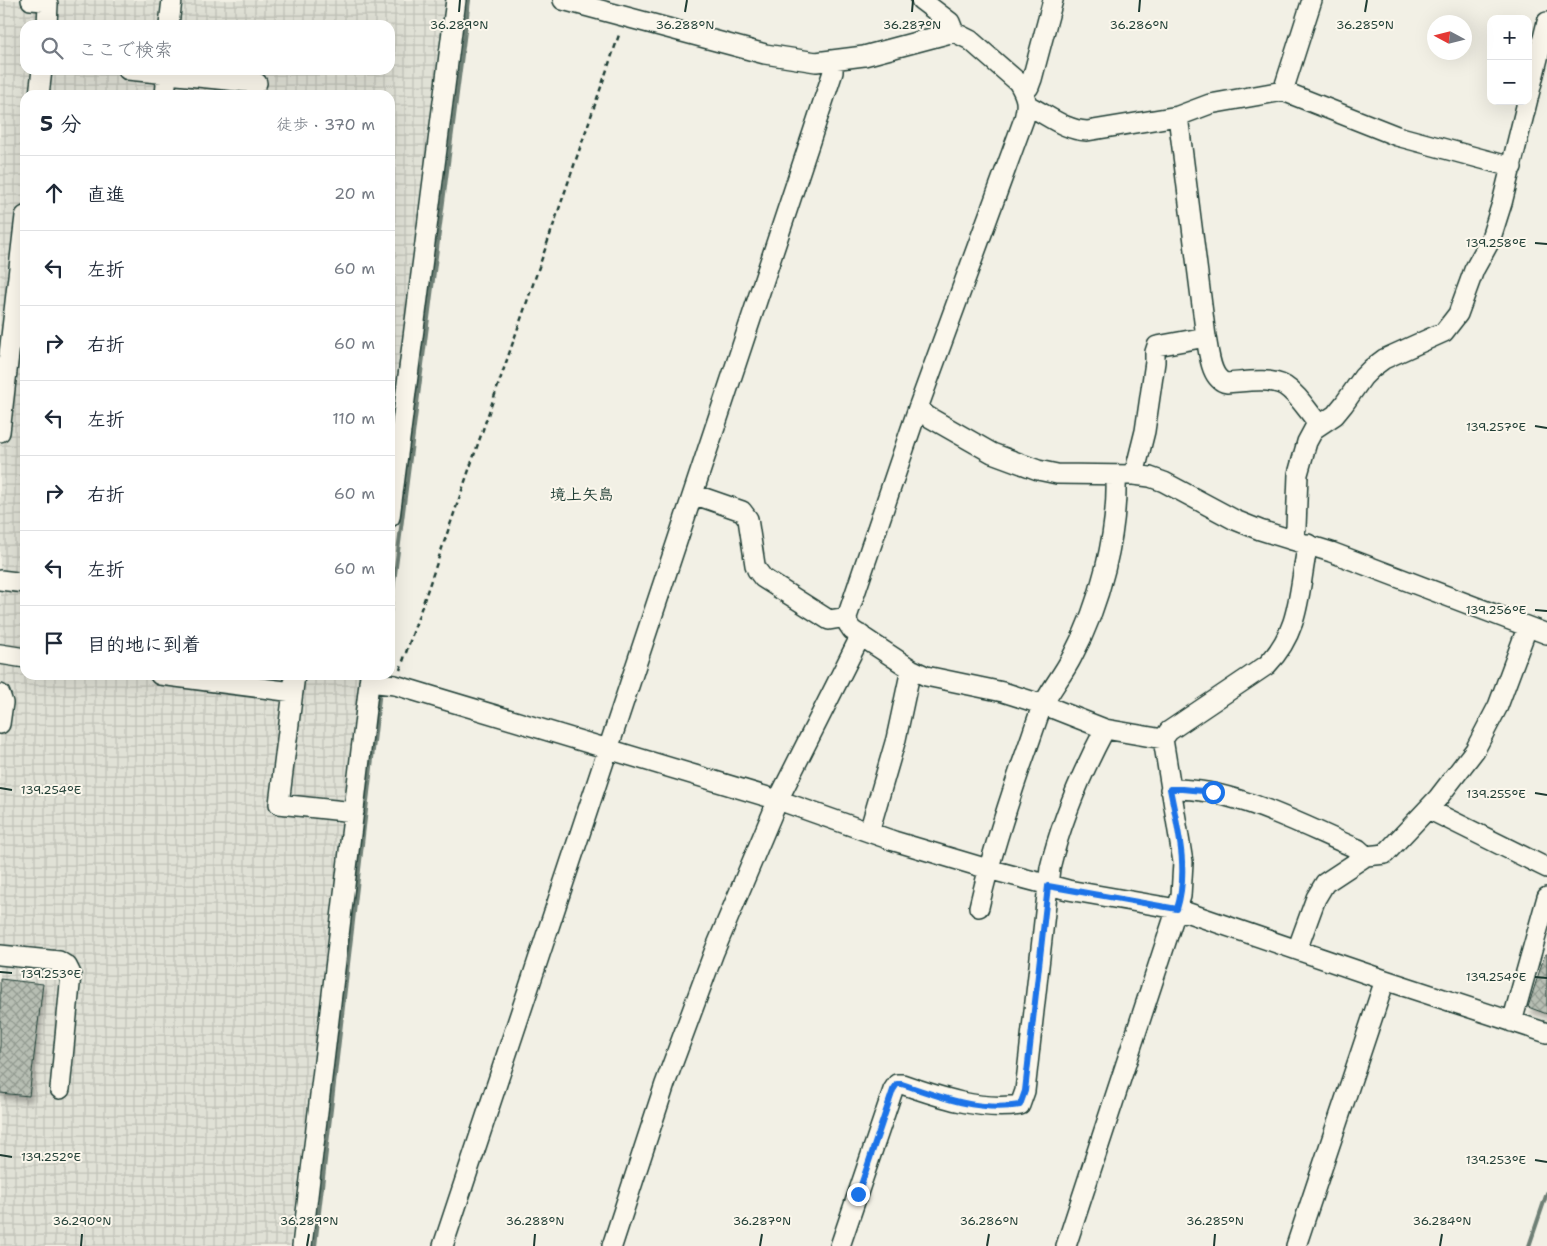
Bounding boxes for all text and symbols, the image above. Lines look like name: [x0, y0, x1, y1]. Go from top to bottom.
north arrow: [1427, 15, 1472, 60]
map controls: [1487, 15, 1532, 105]
button: +: [1487, 15, 1532, 60]
text: 36.289°N: [430, 17, 488, 33]
text: 36.288°N: [655, 17, 715, 33]
text: 36.287°N: [883, 17, 941, 33]
text: 36.286°N: [1110, 17, 1168, 33]
text: 36.285°N: [1336, 17, 1394, 33]
search box: [20, 20, 395, 75]
icon: search: [38, 34, 66, 62]
text: ここで検索: [78, 37, 173, 62]
button: −: [1487, 60, 1532, 105]
text: 5 分: [40, 110, 81, 138]
text: 徒歩 · 370 m: [277, 114, 375, 135]
icon: ahead: [40, 179, 68, 207]
text: 直進: [87, 182, 125, 207]
text: 20 m: [334, 183, 375, 204]
text: 139.258°E: [1466, 235, 1526, 251]
icon: left: [40, 254, 68, 282]
text: 左折: [87, 257, 125, 282]
text: 60 m: [334, 258, 375, 279]
icon: right: [40, 329, 68, 357]
text: 右折: [87, 332, 125, 357]
text: 60 m: [334, 333, 375, 354]
icon: left: [40, 404, 68, 432]
text: 左折: [87, 407, 125, 432]
text: 110 m: [332, 408, 375, 429]
text: 139.257°E: [1466, 419, 1526, 435]
icon: right: [40, 479, 68, 507]
text: 右折: [87, 482, 125, 507]
text: 60 m: [334, 483, 375, 504]
district label: 境上矢島: [550, 484, 614, 505]
icon: left: [40, 554, 68, 582]
text: 左折: [87, 557, 125, 582]
text: 60 m: [334, 558, 375, 579]
text: 139.256°E: [1466, 602, 1526, 618]
icon: arrive: [40, 629, 68, 657]
text: 目的地に到着: [87, 632, 201, 657]
route start: [1202, 781, 1225, 804]
text: 139.254°E: [21, 782, 81, 798]
text: 139.255°E: [1466, 786, 1526, 802]
text: 139.253°E: [21, 966, 81, 982]
text: 139.254°E: [1466, 969, 1526, 985]
text: 139.252°E: [21, 1149, 81, 1165]
text: 139.253°E: [1466, 1152, 1526, 1168]
route end: [847, 1183, 870, 1206]
text: 36.290°N: [53, 1213, 111, 1229]
text: 36.289°N: [280, 1213, 338, 1229]
text: 36.288°N: [505, 1213, 565, 1229]
text: 36.287°N: [733, 1213, 791, 1229]
text: 36.286°N: [960, 1213, 1018, 1229]
text: 36.285°N: [1186, 1213, 1244, 1229]
text: 36.284°N: [1413, 1213, 1471, 1229]

